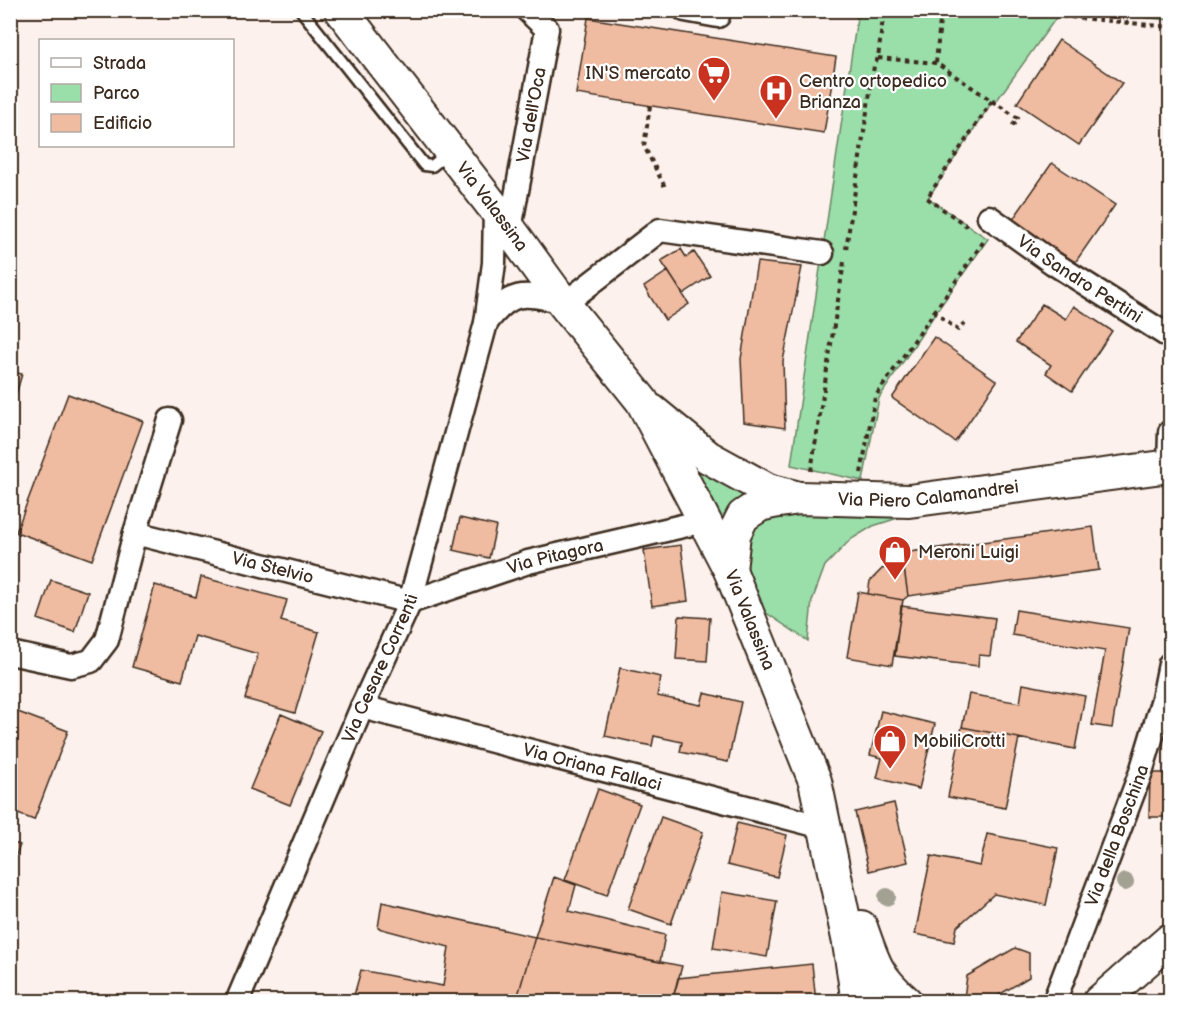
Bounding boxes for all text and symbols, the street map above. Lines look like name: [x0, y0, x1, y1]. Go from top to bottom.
legend: [39, 39, 234, 147]
text: Strada: [93, 53, 146, 74]
supermarket icon: IN'S mercato: [696, 55, 732, 102]
place label: IN'S mercato: [585, 63, 691, 84]
street label: Via dell'Oca: [512, 66, 551, 165]
place label: Centro ortopedico Brianza: [799, 71, 947, 113]
hospital icon: Centro ortopedico Brianza: [758, 73, 794, 120]
text: Parco: [93, 83, 140, 104]
text: Edificio: [93, 113, 152, 134]
street label: Via Valassina: [452, 158, 532, 256]
street label: Via Sandro Pertini: [1013, 231, 1146, 328]
street label: Via Piero Calamandrei: [838, 476, 1020, 512]
shop icon: Meroni Luigi: [877, 534, 913, 581]
street label: Via Pitagora: [505, 535, 605, 579]
place label: Meroni Luigi: [918, 542, 1019, 563]
street label: Via Stelvio: [229, 548, 316, 588]
street label: Via Valassina: [720, 567, 779, 673]
street label: Via Cesare Correnti: [338, 592, 423, 746]
shop icon: MobiliCrotti: [872, 723, 908, 770]
place label: MobiliCrotti: [913, 731, 1006, 752]
street label: Via Oriana Fallaci: [521, 739, 664, 796]
street label: Via della Boschina: [1081, 762, 1154, 910]

